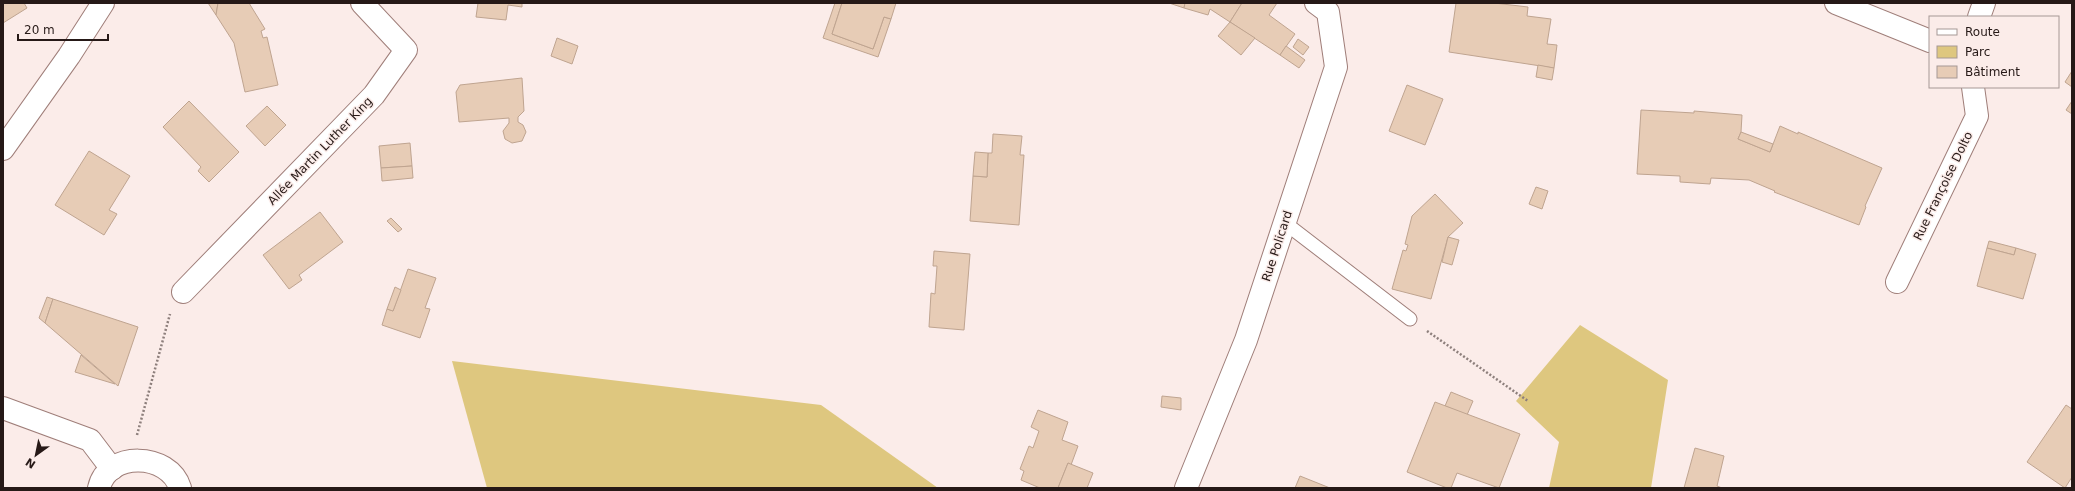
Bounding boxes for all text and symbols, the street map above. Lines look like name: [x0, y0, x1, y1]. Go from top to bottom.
scale bar: [18, 16, 108, 42]
legend: [1929, 16, 2059, 88]
text: 20 m: [24, 23, 55, 37]
text: Route: [1965, 25, 2000, 39]
text: Parc: [1965, 45, 1990, 59]
text: Bâtiment: [1965, 65, 2020, 79]
street label: Allée Martin Luther King: [265, 94, 375, 208]
street label: Rue Françoise Dolto: [1911, 129, 1975, 243]
street label: Rue Policard: [1259, 209, 1295, 283]
north arrow: [16, 435, 56, 475]
text: N: [23, 455, 38, 471]

